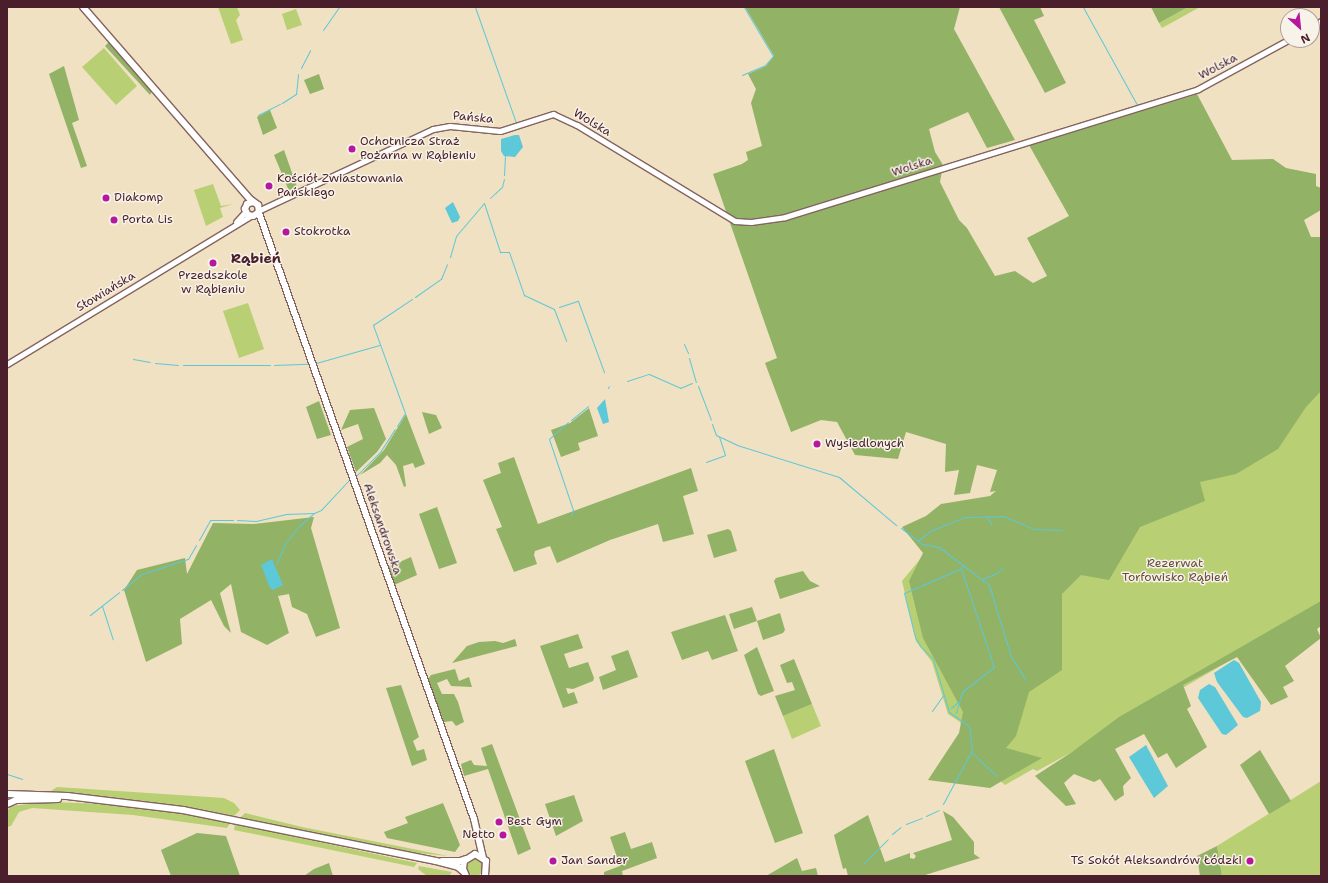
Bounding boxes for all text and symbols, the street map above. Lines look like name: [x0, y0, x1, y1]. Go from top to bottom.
north arrow: [1280, 8, 1320, 48]
text: N: [1298, 30, 1313, 47]
street label: Wolska: [1196, 51, 1240, 83]
street label: Wolska: [570, 106, 614, 140]
street label: Pańska: [452, 109, 494, 127]
place label: Ochotnicza Straż Pożarna w Rąbieniu: [360, 135, 476, 163]
marker: Ochotnicza Straż Pożarna w Rąbieniu: [347, 144, 357, 154]
street label: Wolska: [890, 154, 934, 180]
place label: Kościół Zwiastowania Pańskiego: [277, 172, 403, 200]
marker: Kościół Zwiastowania Pańskiego: [264, 181, 274, 191]
place label: Diakomp: [114, 191, 163, 205]
marker: Diakomp: [101, 193, 111, 203]
place label: Porta Lis: [122, 213, 173, 227]
marker: Porta Lis: [109, 215, 119, 225]
place label: Stokrotka: [294, 225, 351, 239]
marker: Stokrotka: [281, 227, 291, 237]
district label: Rąbień: [231, 250, 281, 266]
marker: Przedszkole w Rąbieniu: [208, 258, 218, 268]
street label: Słowiańska: [74, 269, 138, 315]
place label: Przedszkole w Rąbieniu: [178, 269, 248, 297]
place label: Wysiedlonych: [825, 437, 904, 451]
marker: Wysiedlonych: [812, 439, 822, 449]
street label: Aleksandrowska: [360, 481, 404, 577]
park label: Rezerwat Torfowisko Rąbień: [1122, 557, 1228, 585]
place label: Best Gym: [507, 815, 562, 829]
marker: Best Gym: [494, 817, 504, 827]
place label: Netto: [462, 828, 495, 842]
marker: Netto: [498, 830, 508, 840]
place label: Jan Sander: [561, 854, 628, 868]
place label: TS Sokół Aleksandrów Łódzki: [1071, 854, 1242, 868]
marker: Jan Sander: [548, 856, 558, 866]
marker: TS Sokół Aleksandrów Łódzki: [1245, 856, 1255, 866]

